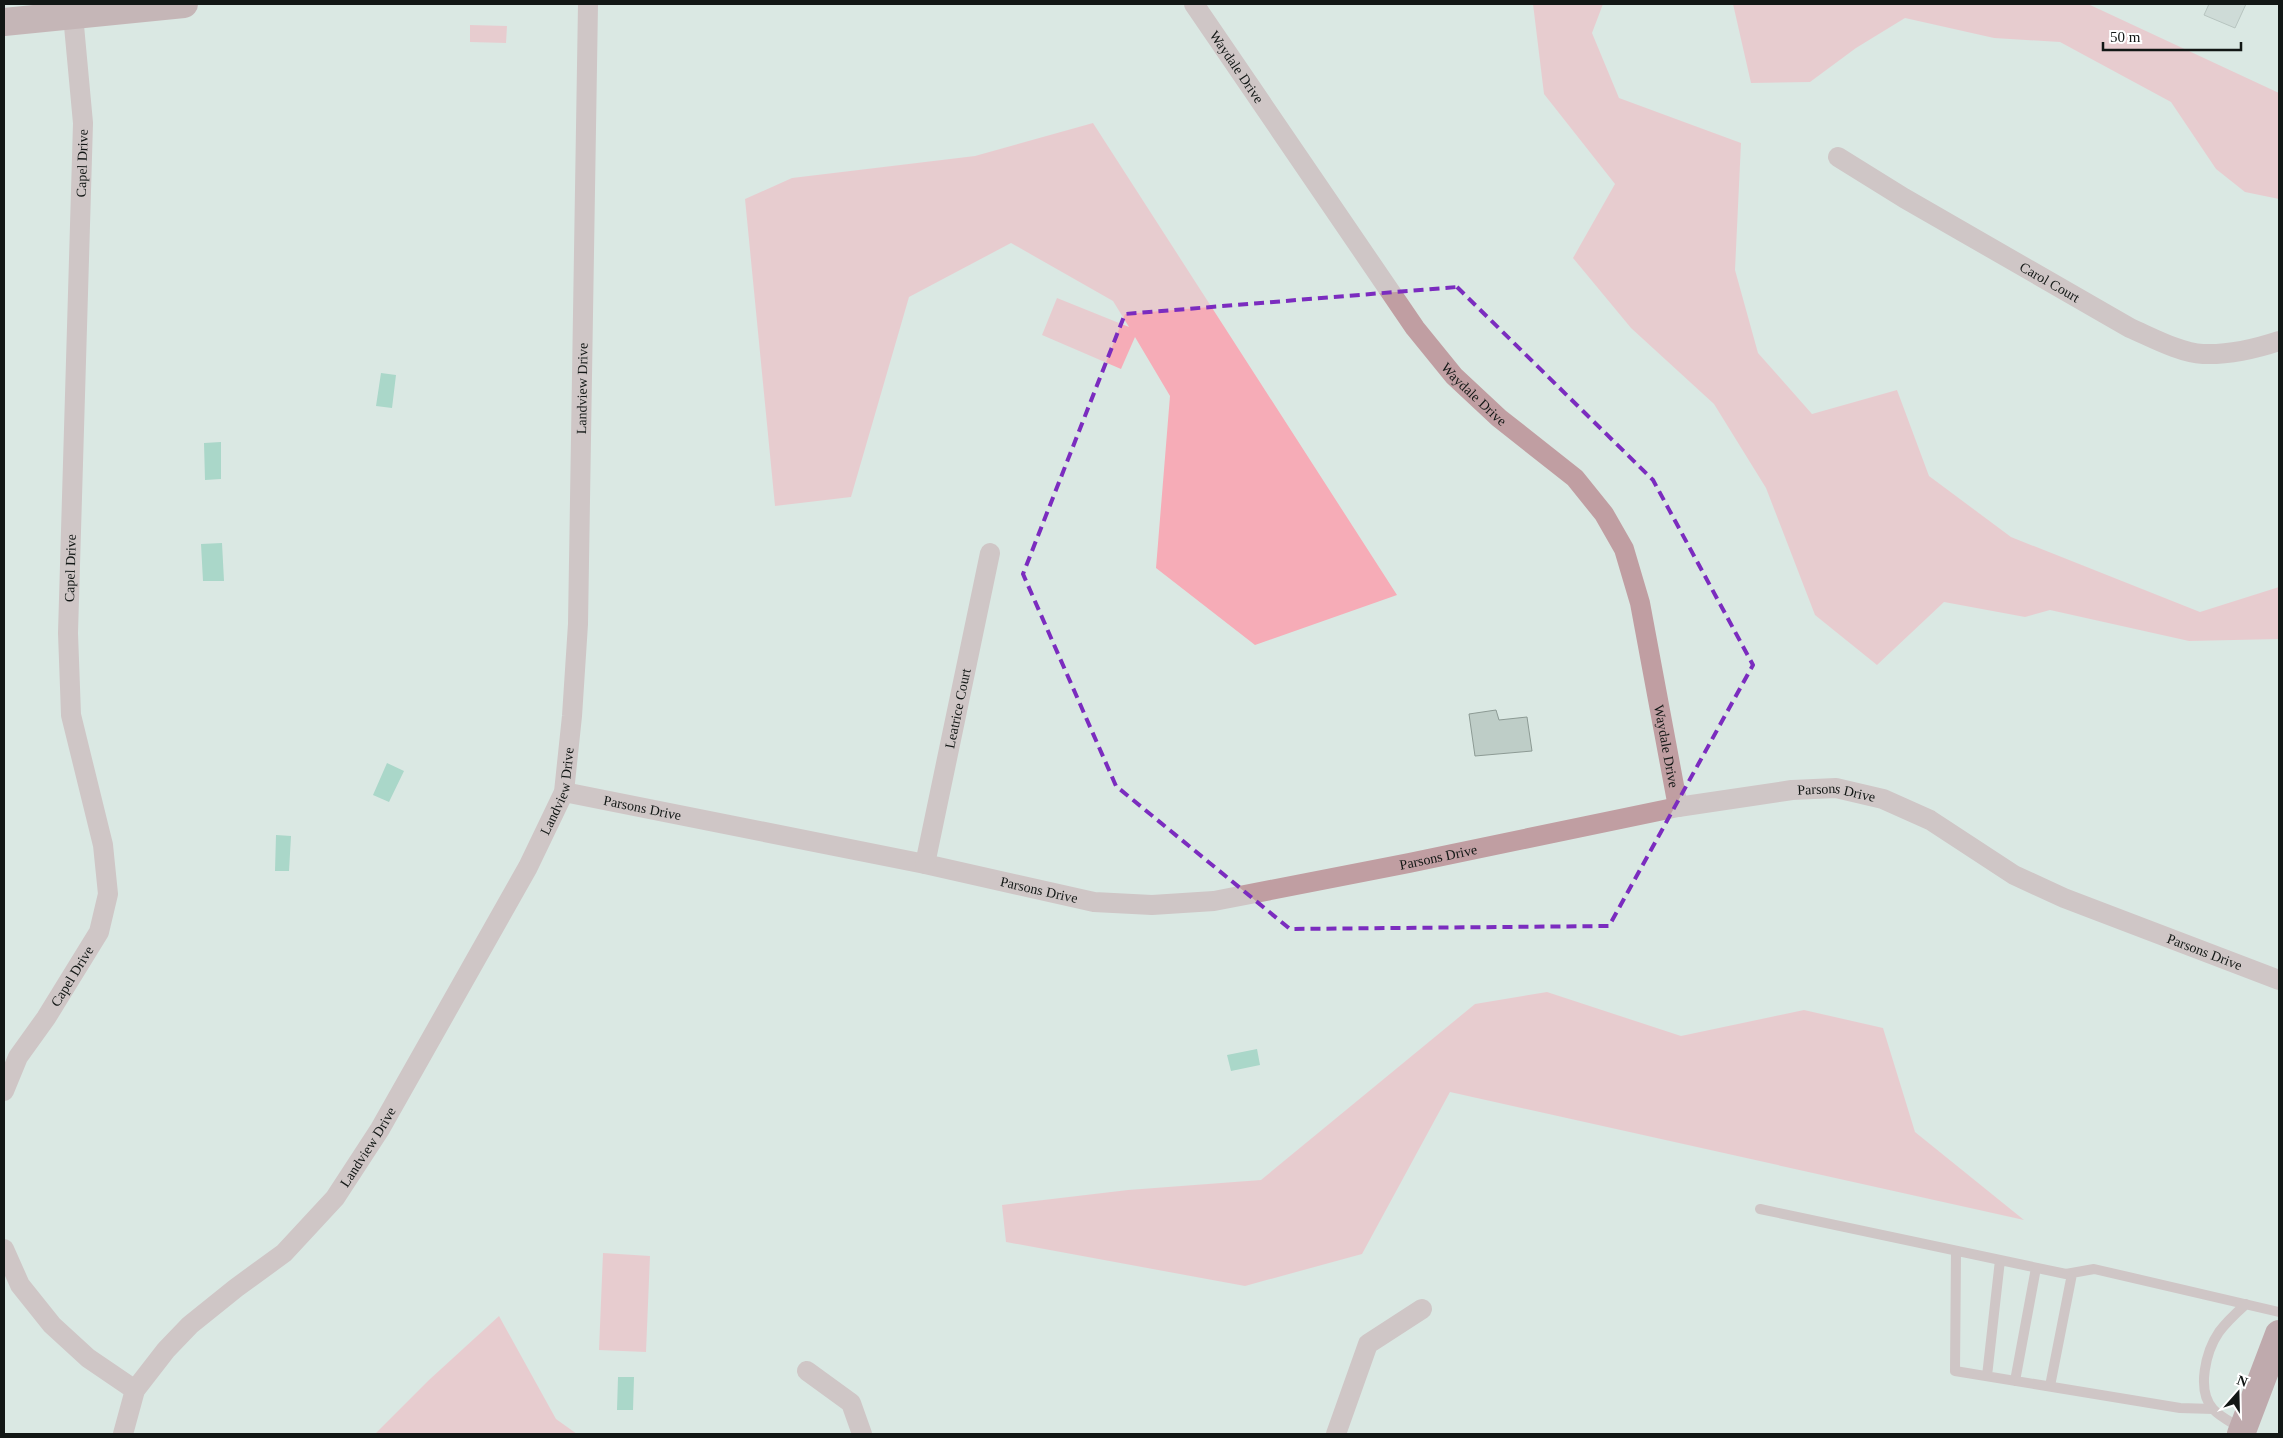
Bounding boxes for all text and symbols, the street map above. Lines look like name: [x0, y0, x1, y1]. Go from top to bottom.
scale bar: [2103, 20, 2240, 52]
street label: Waydale Drive: [1207, 28, 1266, 106]
text: 50 m: [2110, 29, 2141, 45]
street label: Capel Drive: [74, 129, 91, 198]
street label: Carol Court: [2017, 259, 2082, 305]
street label: Landview Drive: [574, 343, 591, 434]
street label: Waydale Drive: [1438, 360, 1509, 429]
street label: Capel Drive: [62, 534, 79, 602]
street label: Leatrice Court: [942, 667, 974, 750]
street label: Waydale Drive: [1651, 704, 1681, 789]
street label: Landview Drive: [538, 747, 577, 837]
street label: Parsons Drive: [1797, 781, 1877, 805]
street label: Parsons Drive: [602, 793, 683, 823]
street label: Parsons Drive: [1398, 842, 1478, 873]
street label: Parsons Drive: [999, 874, 1079, 906]
street label: Parsons Drive: [2165, 931, 2244, 973]
street label: Capel Drive: [48, 943, 96, 1009]
street label: Landview Drive: [337, 1105, 399, 1190]
north arrow: [2213, 1368, 2263, 1418]
text: N: [2235, 1372, 2250, 1390]

